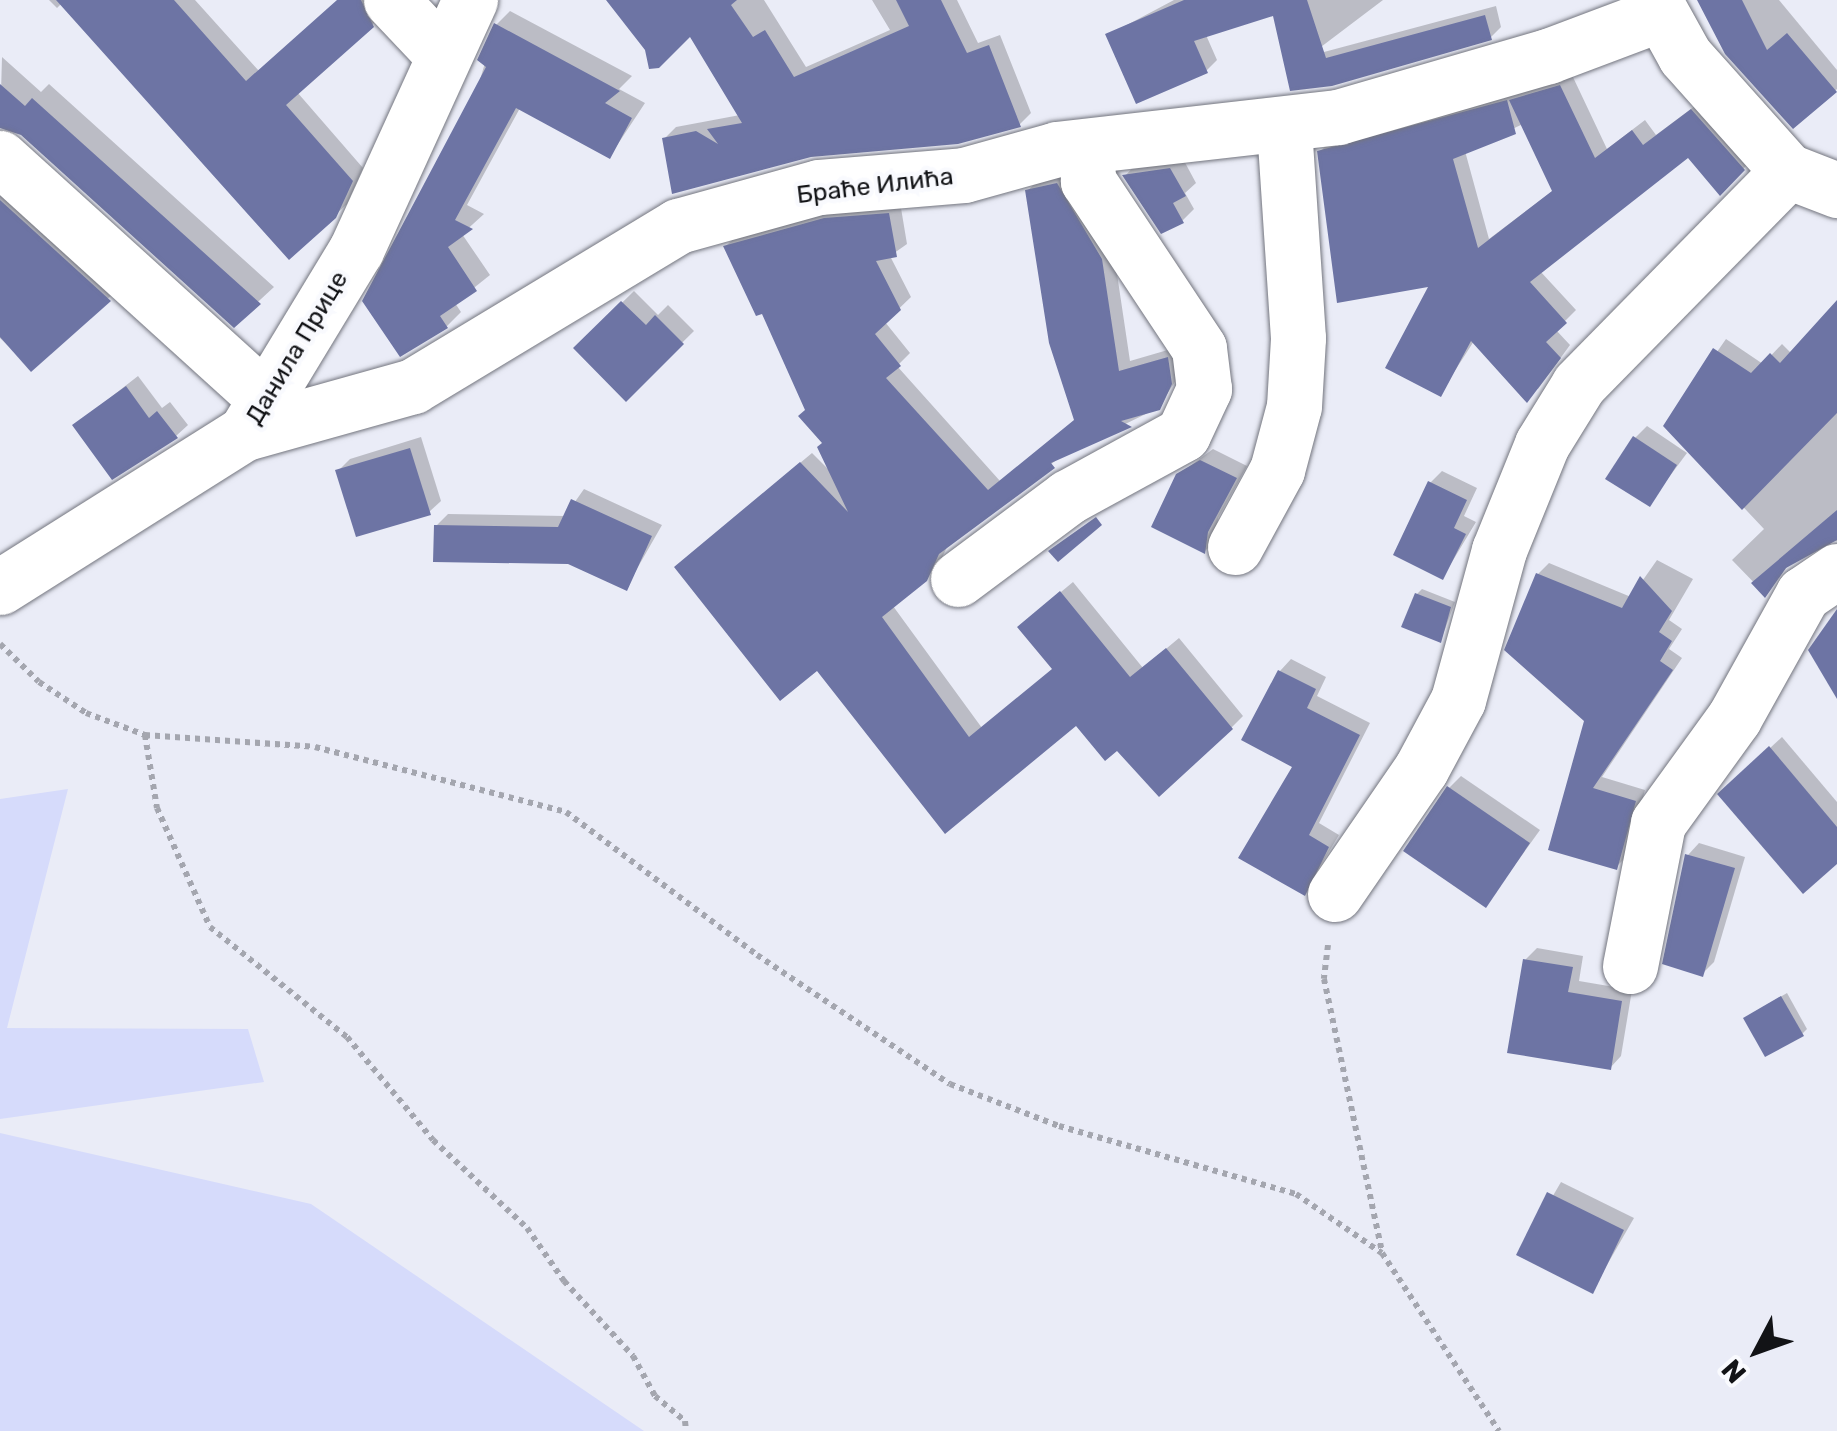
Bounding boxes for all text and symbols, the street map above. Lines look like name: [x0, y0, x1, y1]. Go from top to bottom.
street label: Браће Илића: [795, 161, 955, 211]
street label: Данила Прице: [239, 266, 355, 430]
north arrow: [1707, 1301, 1807, 1401]
text: N: [1715, 1353, 1753, 1389]

